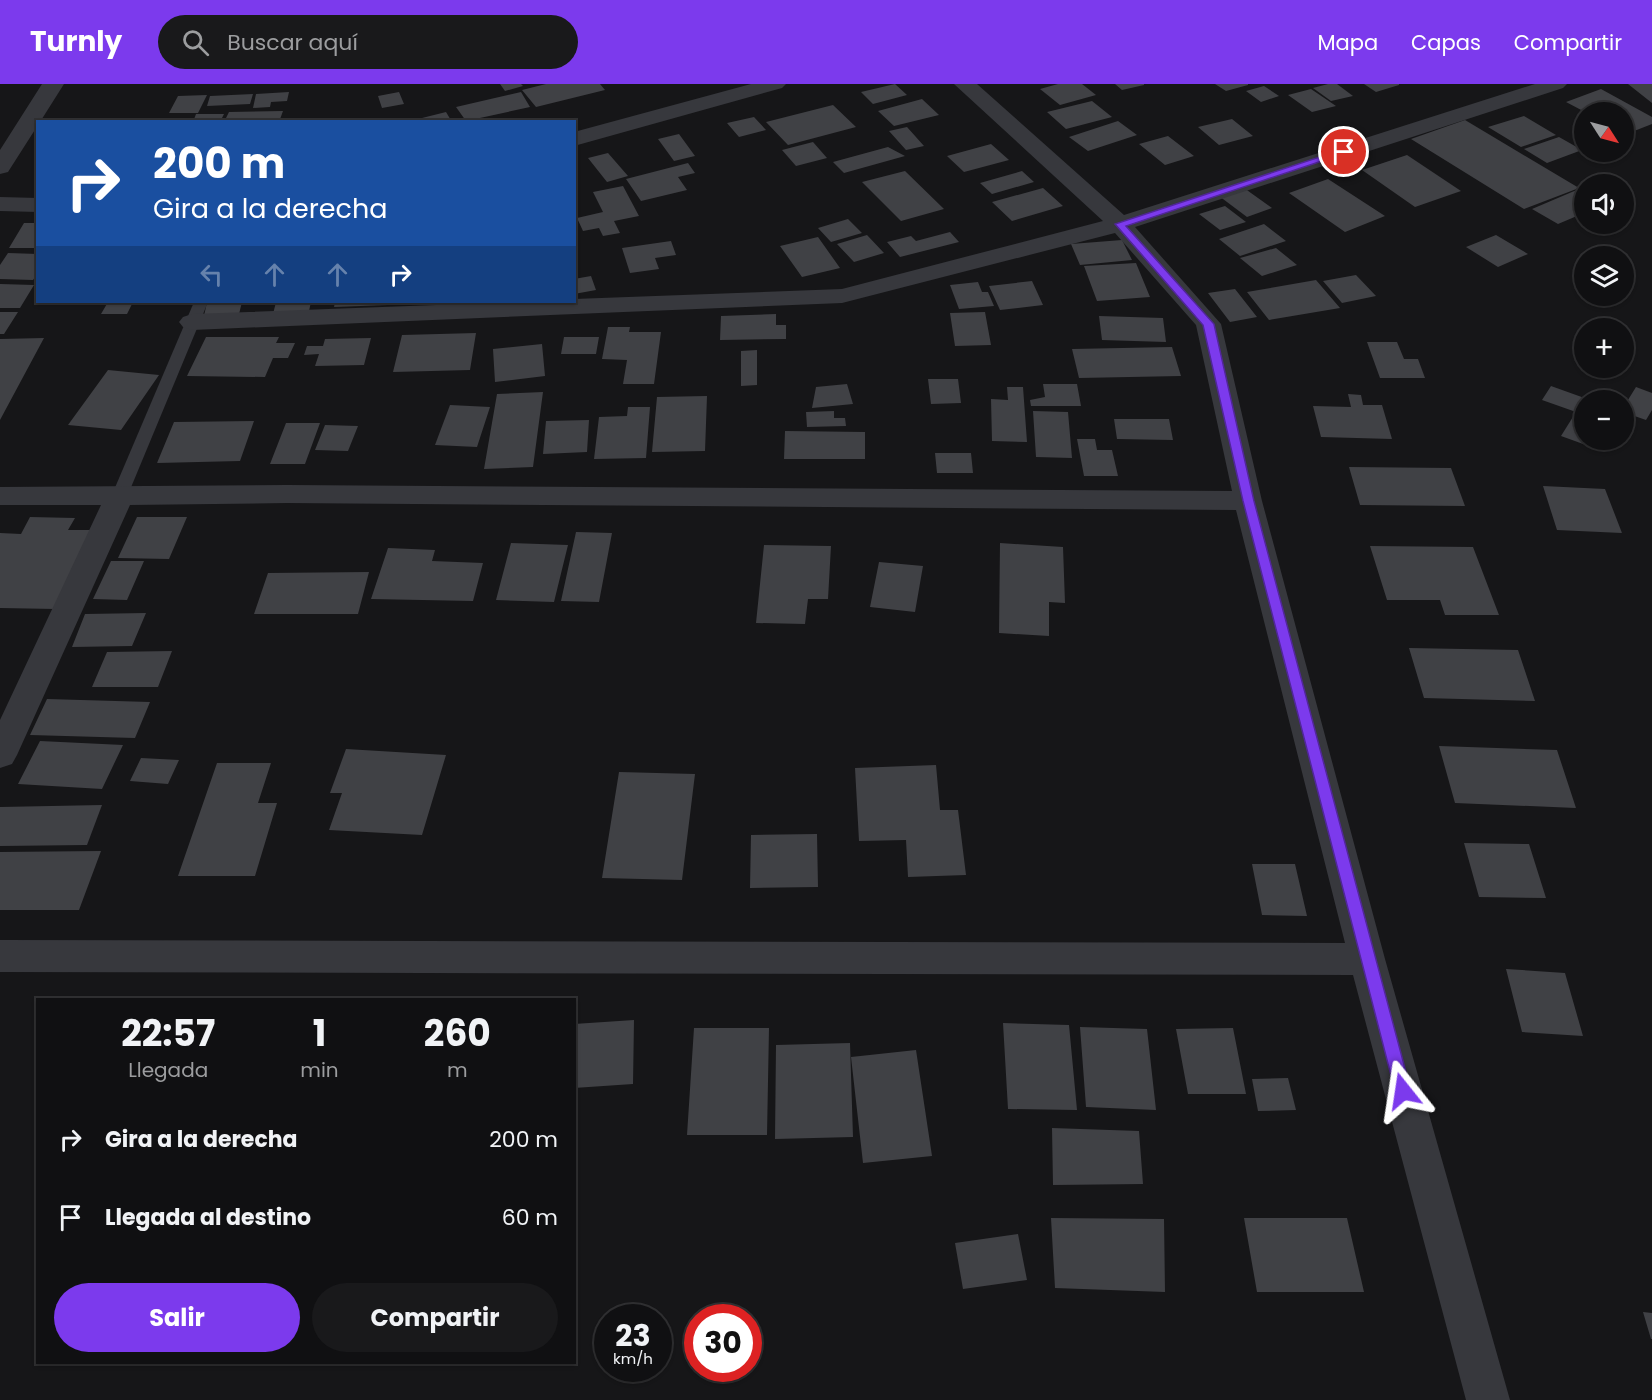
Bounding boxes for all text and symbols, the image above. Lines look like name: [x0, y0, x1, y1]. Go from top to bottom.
search box: [158, 15, 578, 69]
text: Turnly: [30, 22, 122, 61]
icon: search: [179, 26, 212, 59]
text: Buscar aquí: [227, 27, 358, 58]
text: Mapa: [1317, 28, 1378, 57]
text: Capas: [1411, 28, 1481, 57]
text: Compartir: [1514, 28, 1622, 57]
north arrow: [1574, 102, 1634, 162]
map controls: [1574, 102, 1634, 450]
pin: [1318, 126, 1369, 177]
text: 200 m: [153, 134, 285, 193]
icon: arrive: [1327, 135, 1360, 168]
icon: right: [54, 144, 132, 222]
button: sound: [1574, 174, 1634, 234]
text: Gira a la derecha: [153, 190, 387, 227]
button: layers: [1574, 246, 1634, 306]
icon: left: [195, 258, 228, 291]
icon: ahead: [258, 258, 291, 291]
icon: ahead: [321, 258, 354, 291]
icon: right: [384, 258, 417, 291]
button: +: [1574, 318, 1634, 378]
button: −: [1574, 390, 1634, 450]
text: 22:57: [121, 1008, 215, 1059]
text: 1: [313, 1008, 326, 1059]
text: 260: [424, 1008, 491, 1059]
text: Llegada: [128, 1056, 208, 1084]
text: min: [300, 1056, 339, 1084]
text: m: [447, 1056, 468, 1084]
position arrow: [1371, 1059, 1435, 1123]
icon: right: [54, 1123, 87, 1156]
text: Gira a la derecha: [105, 1124, 298, 1155]
text: 200 m: [489, 1124, 558, 1155]
icon: arrive: [54, 1201, 87, 1234]
text: Llegada al destino: [105, 1202, 311, 1233]
text: 60 m: [502, 1202, 558, 1233]
button: Salir: [54, 1283, 300, 1352]
button: Compartir: [312, 1283, 558, 1352]
speed limit sign: 30: [684, 1304, 762, 1382]
text: 23: [615, 1314, 651, 1357]
text: km/h: [613, 1348, 653, 1369]

